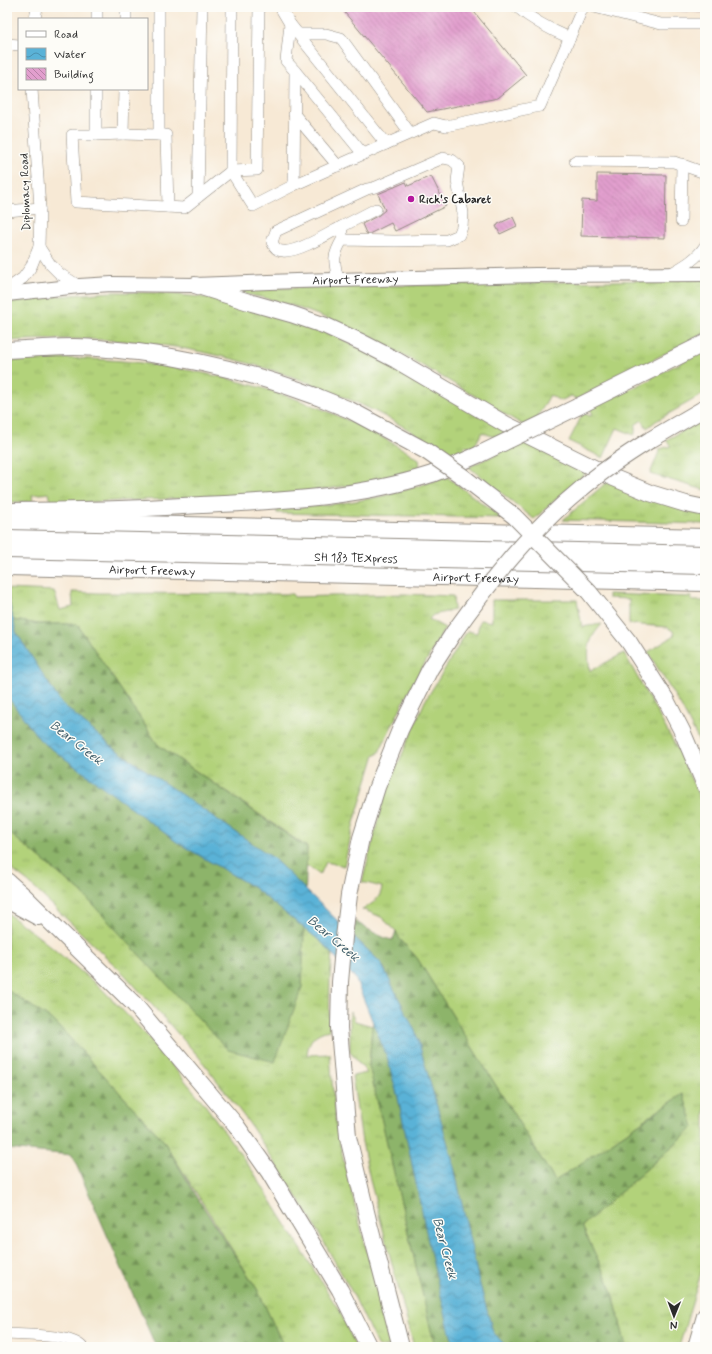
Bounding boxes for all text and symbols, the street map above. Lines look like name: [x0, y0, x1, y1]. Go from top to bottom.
legend: [18, 18, 148, 90]
text: Road: [54, 27, 78, 43]
text: Water: [54, 47, 86, 63]
text: Building: [54, 67, 94, 84]
street label: Diplomacy Road: [17, 153, 35, 231]
place label: Rick's Cabaret: [419, 192, 492, 208]
marker: Rick's Cabaret: [406, 194, 416, 204]
street label: Airport Freeway: [312, 271, 399, 290]
street label: SH 183 TEXpress: [314, 550, 398, 568]
street label: Airport Freeway: [109, 562, 195, 580]
street label: Airport Freeway: [432, 570, 519, 588]
water label: Bear Creek: [46, 717, 107, 770]
water label: Bear Creek: [303, 912, 363, 966]
water label: Bear Creek: [428, 1216, 461, 1282]
north arrow: [654, 1296, 694, 1336]
text: N: [670, 1318, 678, 1332]

